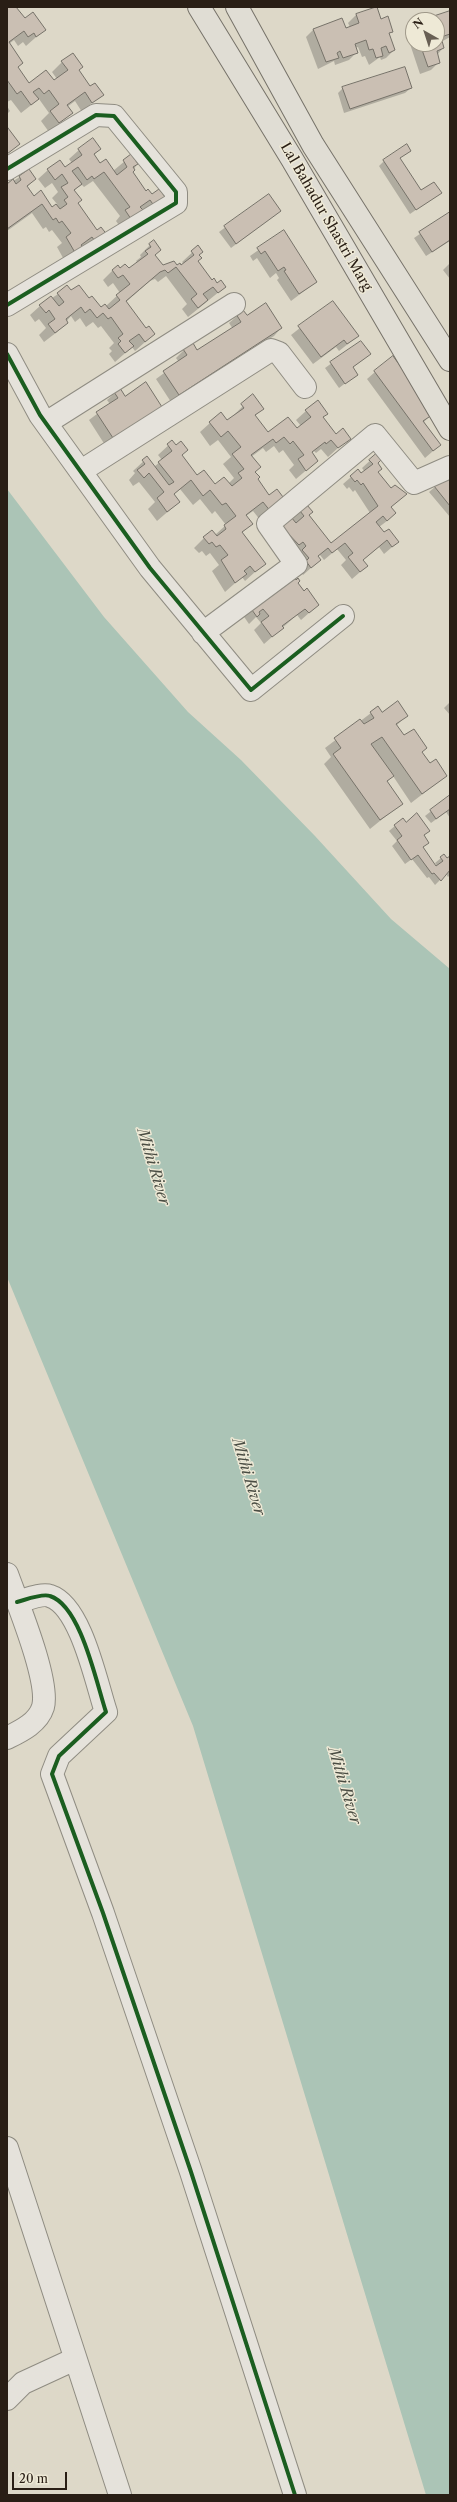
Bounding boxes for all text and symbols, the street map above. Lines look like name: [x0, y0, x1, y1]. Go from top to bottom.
north arrow: [405, 12, 445, 52]
text: N: [410, 15, 426, 32]
street label: Lal Bahadur Shastri Marg: [277, 140, 375, 294]
water label: Mithi River: [133, 1126, 173, 1208]
water label: Mithi River: [228, 1436, 268, 1518]
water label: Mithi River: [324, 1745, 364, 1827]
scale bar: [14, 2464, 69, 2490]
text: 20 m: [19, 2471, 48, 2486]

